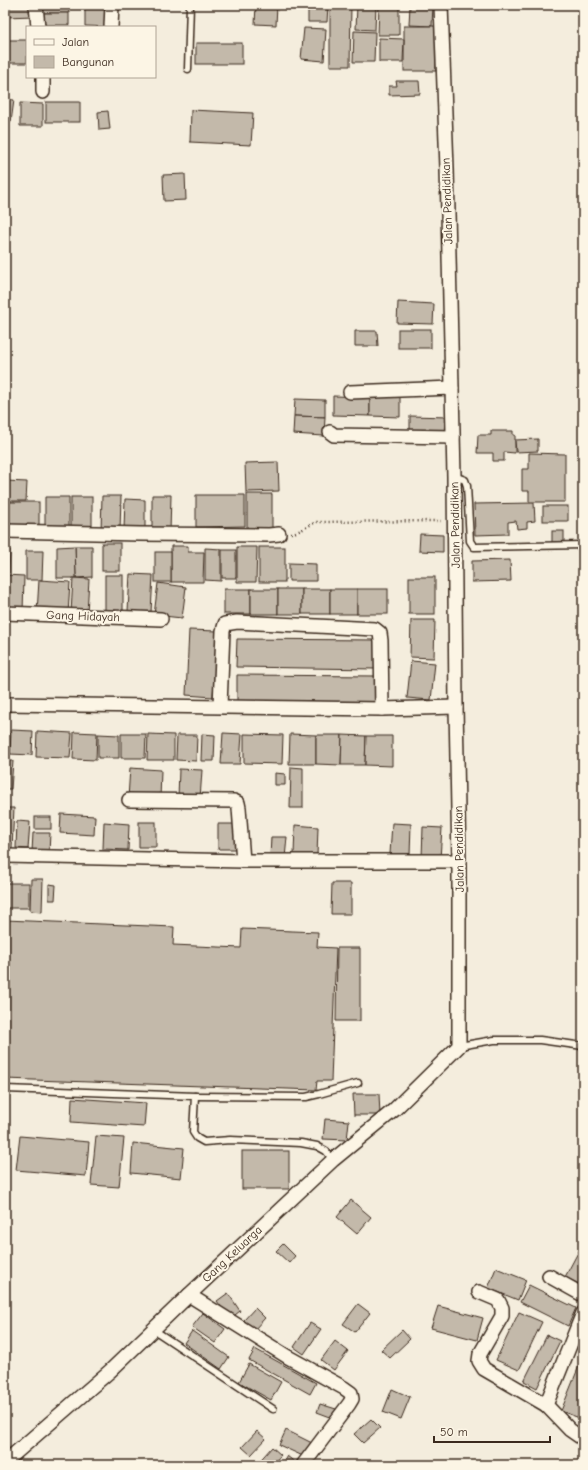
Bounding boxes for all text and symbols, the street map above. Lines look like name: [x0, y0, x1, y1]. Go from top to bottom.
legend: [26, 26, 156, 78]
text: Jalan: [62, 35, 89, 49]
text: Bangunan: [62, 55, 114, 69]
street label: Jalan Pendidikan: [438, 158, 456, 244]
street label: Jalan Pendidikan: [447, 482, 463, 568]
street label: Gang Hidayah: [46, 608, 120, 624]
street label: Jalan Pendidikan: [451, 806, 467, 892]
street label: Gang Keluarga: [199, 1223, 265, 1285]
scale bar: [434, 1418, 550, 1444]
text: 50 m: [440, 1425, 468, 1439]

